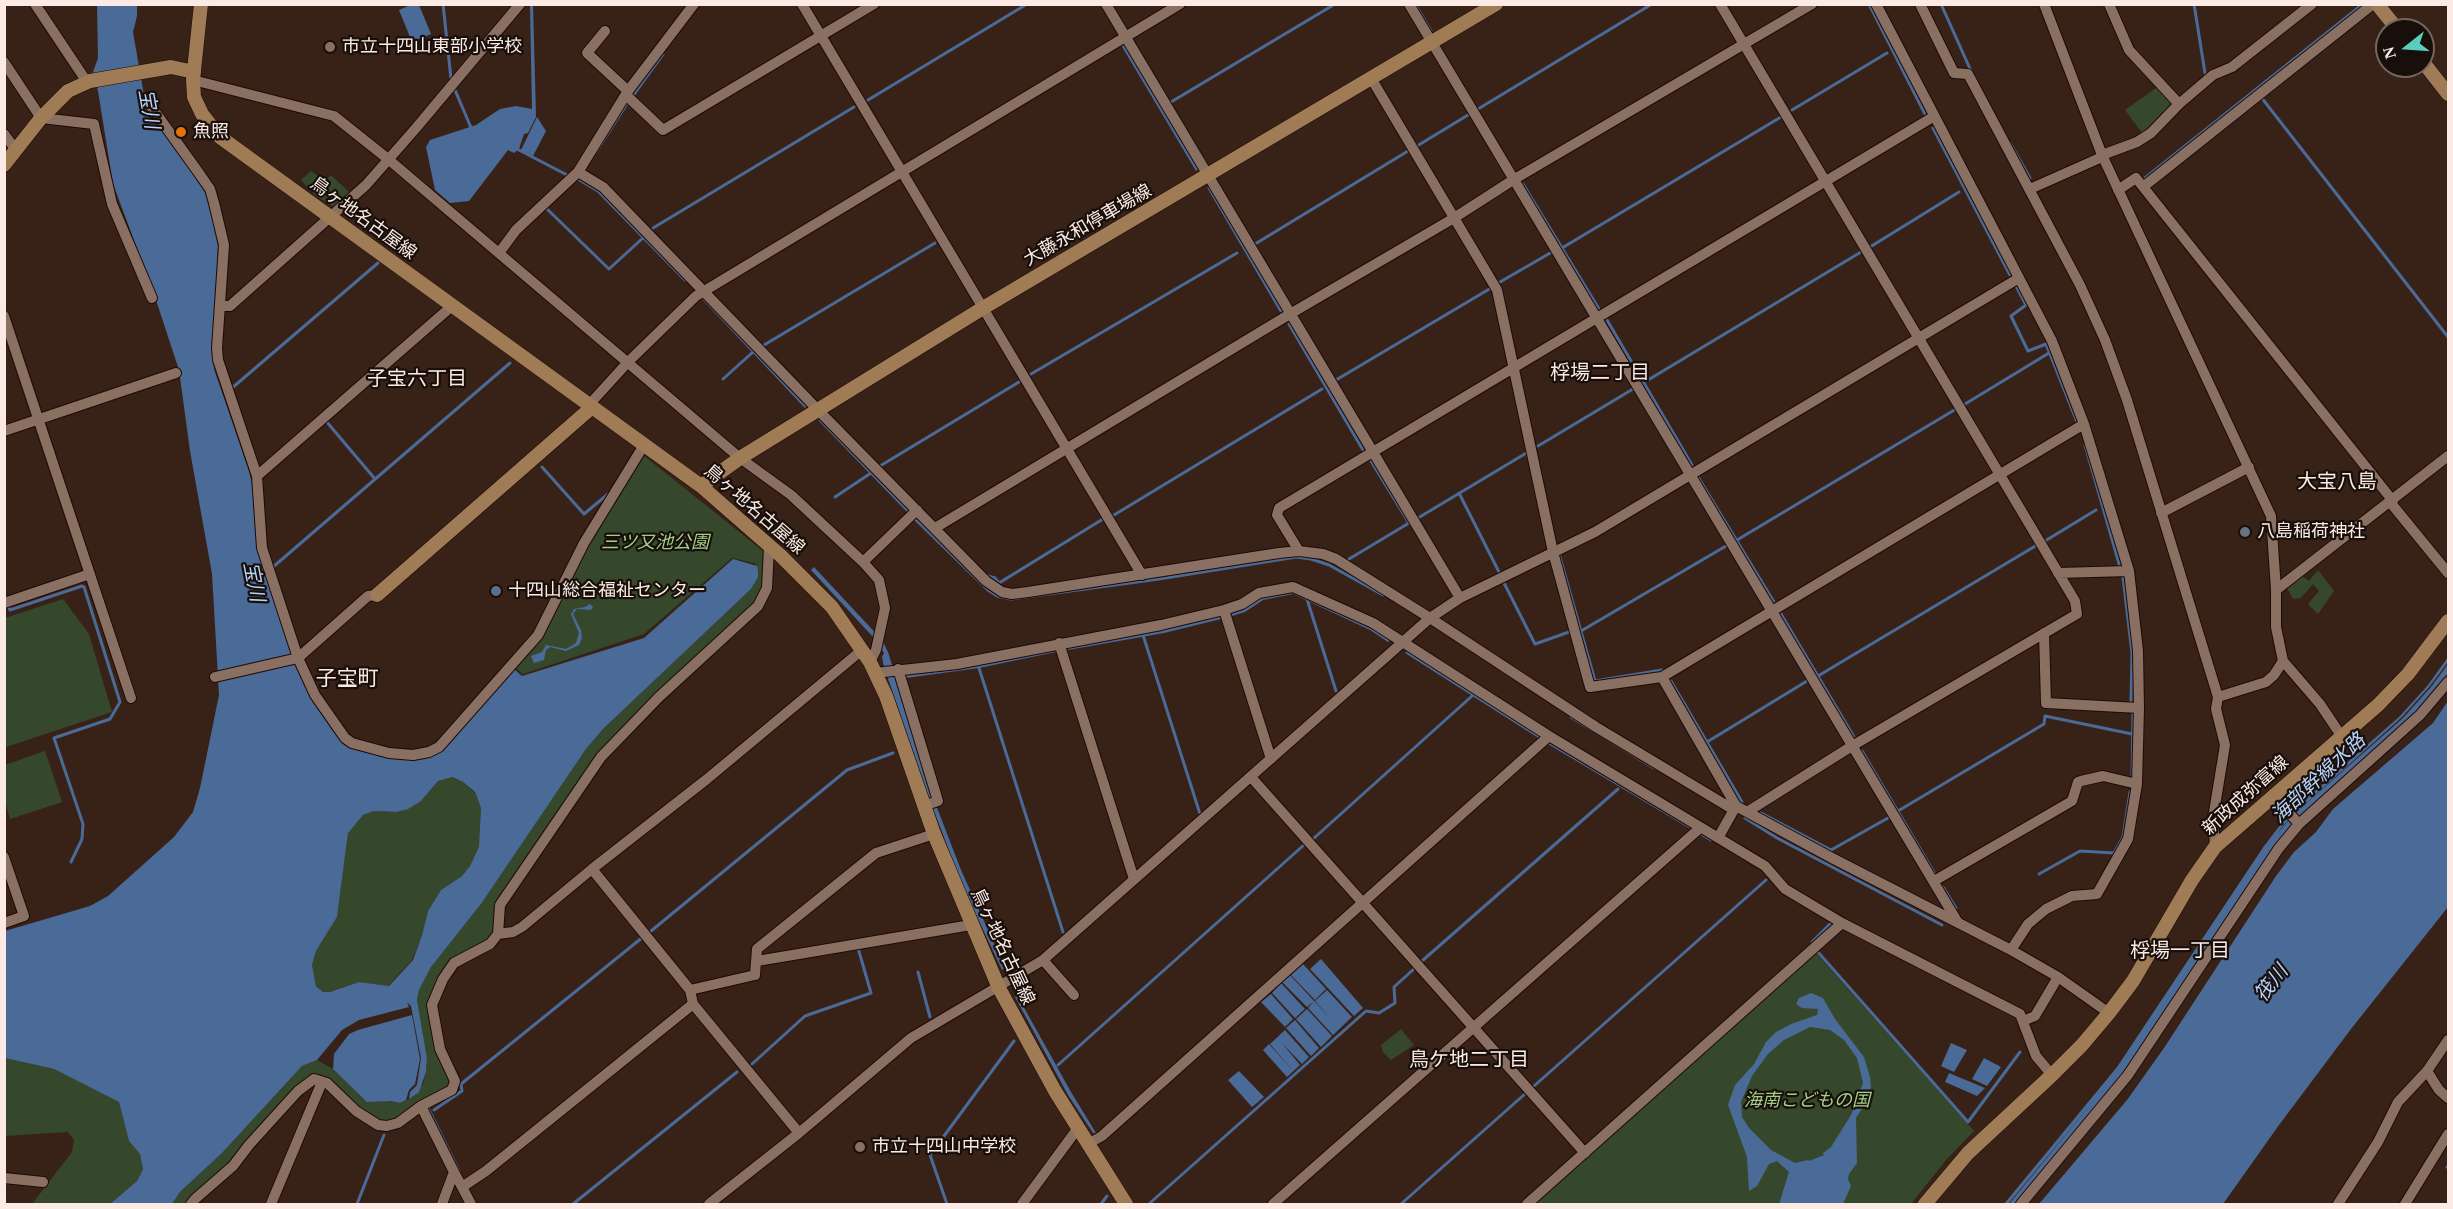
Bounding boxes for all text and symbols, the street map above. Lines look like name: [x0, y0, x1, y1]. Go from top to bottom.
north arrow: [2375, 18, 2435, 78]
place label: 市立十四山東部小学校: [342, 36, 522, 58]
marker: 市立十四山東部小学校: [323, 40, 337, 54]
text: N: [2379, 45, 2399, 61]
water label: 宝川: [133, 87, 163, 131]
place label: 魚照: [193, 121, 229, 143]
marker: 魚照: [174, 125, 188, 139]
street label: 鳥ヶ地名古屋線: [306, 173, 420, 265]
street label: 大藤永和停車場線: [1020, 181, 1156, 271]
district label: 桴場二丁目: [1550, 362, 1650, 386]
district label: 子宝六丁目: [367, 368, 467, 392]
street label: 鳥ヶ地名古屋線: [699, 461, 809, 559]
district label: 大宝八島: [2297, 471, 2377, 495]
place label: 八島稲荷神社: [2257, 521, 2365, 543]
marker: 八島稲荷神社: [2238, 525, 2252, 539]
park label: 三ツ又池公園: [601, 532, 709, 554]
water label: 宝川: [237, 560, 269, 604]
place label: 十四山総合福祉センター: [508, 580, 706, 602]
marker: 十四山総合福祉センター: [489, 584, 503, 598]
district label: 子宝町: [316, 666, 378, 692]
water label: 海部幹線水路: [2267, 729, 2371, 829]
street label: 新政成弥富線: [2199, 752, 2293, 840]
street label: 鳥ヶ地名古屋線: [966, 885, 1038, 1009]
district label: 桴場一丁目: [2130, 940, 2230, 964]
water label: 筏川: [2250, 961, 2294, 1007]
district label: 鳥ケ地二丁目: [1409, 1049, 1529, 1073]
park label: 海南こどもの国: [1744, 1090, 1870, 1112]
place label: 市立十四山中学校: [872, 1136, 1016, 1158]
marker: 市立十四山中学校: [853, 1140, 867, 1154]

